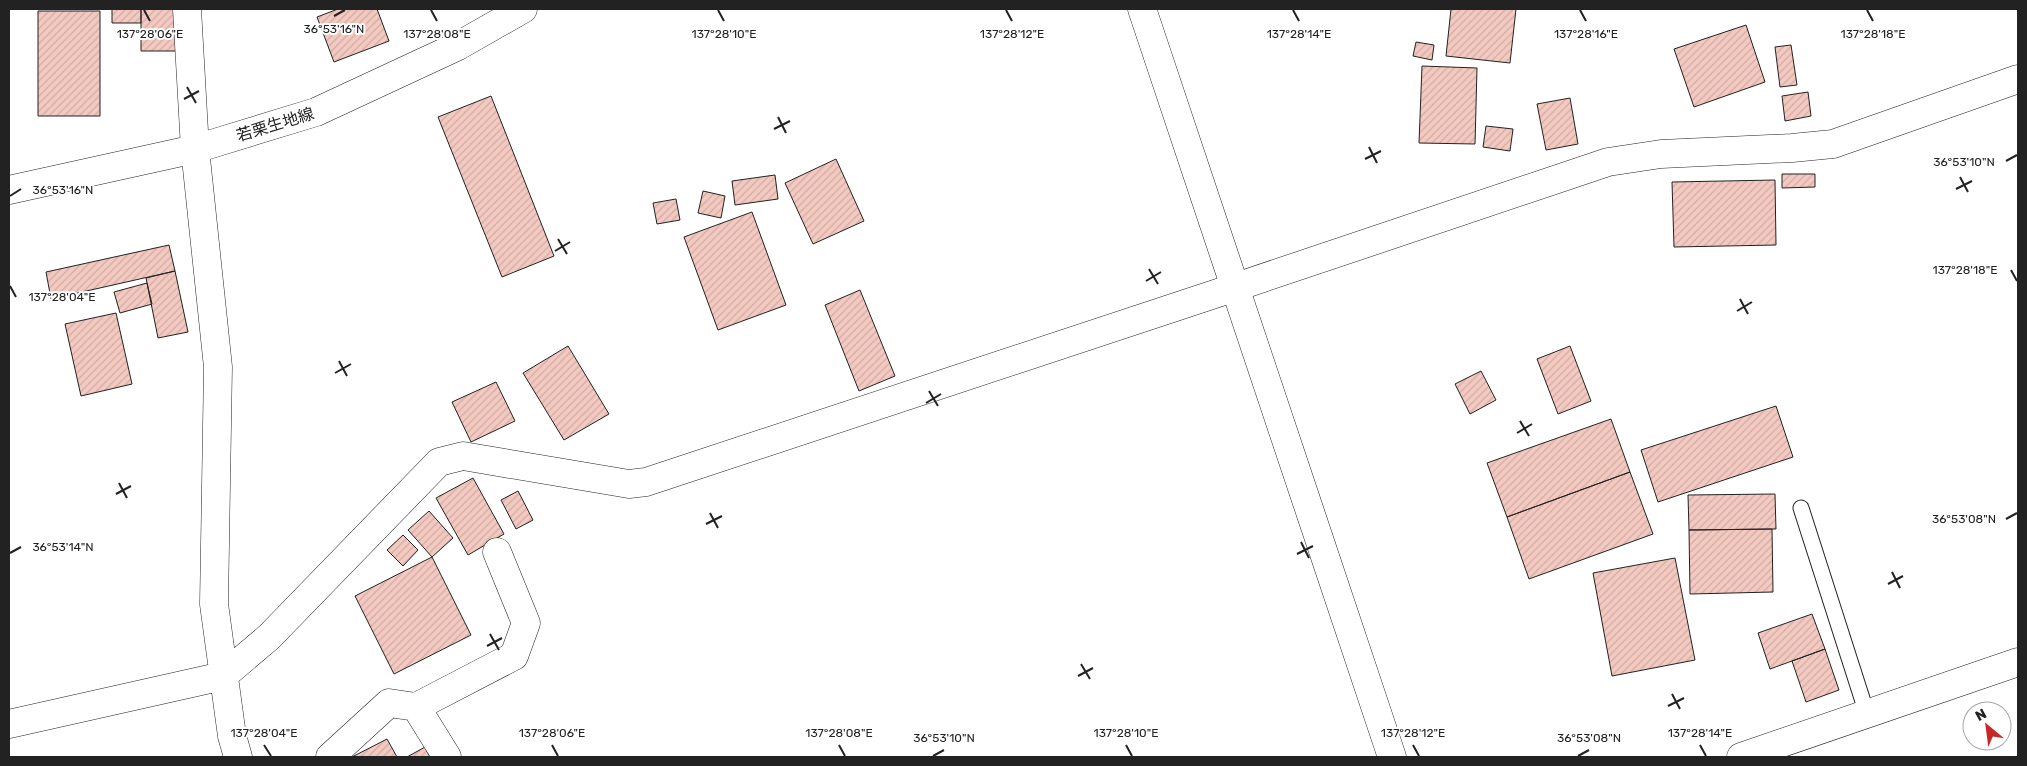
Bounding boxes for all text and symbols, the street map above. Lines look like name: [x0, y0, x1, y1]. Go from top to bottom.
text: 36°53'16"N: [304, 22, 364, 36]
text: 137°28'06"E: [117, 27, 183, 41]
text: 137°28'08"E: [403, 27, 471, 41]
text: 137°28'10"E: [692, 27, 756, 41]
text: 137°28'12"E: [980, 27, 1044, 41]
text: 137°28'14"E: [1267, 27, 1331, 41]
text: 137°28'16"E: [1554, 27, 1618, 41]
text: 137°28'18"E: [1841, 27, 1905, 41]
street label: 若栗生地線: [234, 104, 316, 145]
text: 36°53'10"N: [1933, 155, 1995, 169]
text: 36°53'16"N: [33, 183, 93, 197]
text: 137°28'18"E: [1933, 263, 1997, 277]
text: 137°28'04"E: [28, 290, 96, 304]
text: 36°53'08"N: [1932, 512, 1996, 526]
text: 36°53'14"N: [32, 540, 94, 554]
north arrow: [1962, 701, 2012, 751]
text: N: [1972, 705, 1989, 725]
text: 137°28'04"E: [230, 726, 298, 740]
text: 137°28'06"E: [519, 726, 585, 740]
text: 137°28'08"E: [805, 726, 873, 740]
text: 137°28'10"E: [1094, 726, 1158, 740]
text: 137°28'12"E: [1381, 726, 1445, 740]
text: 137°28'14"E: [1668, 726, 1732, 740]
text: 36°53'10"N: [913, 731, 975, 745]
text: 36°53'08"N: [1557, 731, 1621, 745]

